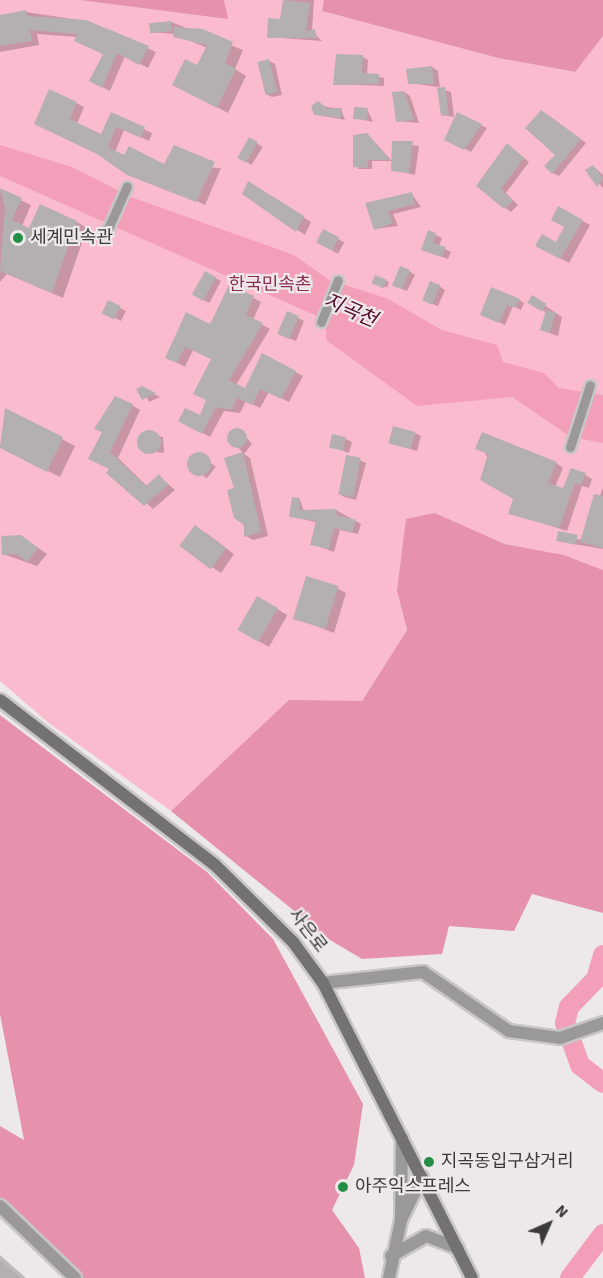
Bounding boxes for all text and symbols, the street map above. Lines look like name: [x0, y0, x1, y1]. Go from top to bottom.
place label: 세계민속관: [30, 227, 113, 249]
marker: 세계민속관: [11, 231, 25, 245]
park label: 한국민속촌: [229, 274, 311, 296]
water label: 지곡천: [320, 289, 380, 333]
street label: 사은로: [283, 905, 331, 957]
place label: 지곡동입구삼거리: [441, 1151, 573, 1173]
marker: 지곡동입구삼거리: [422, 1155, 436, 1169]
place label: 아주익스프레스: [355, 1176, 471, 1198]
marker: 아주익스프레스: [336, 1180, 350, 1194]
north arrow: [519, 1194, 579, 1254]
text: N: [550, 1200, 573, 1223]

